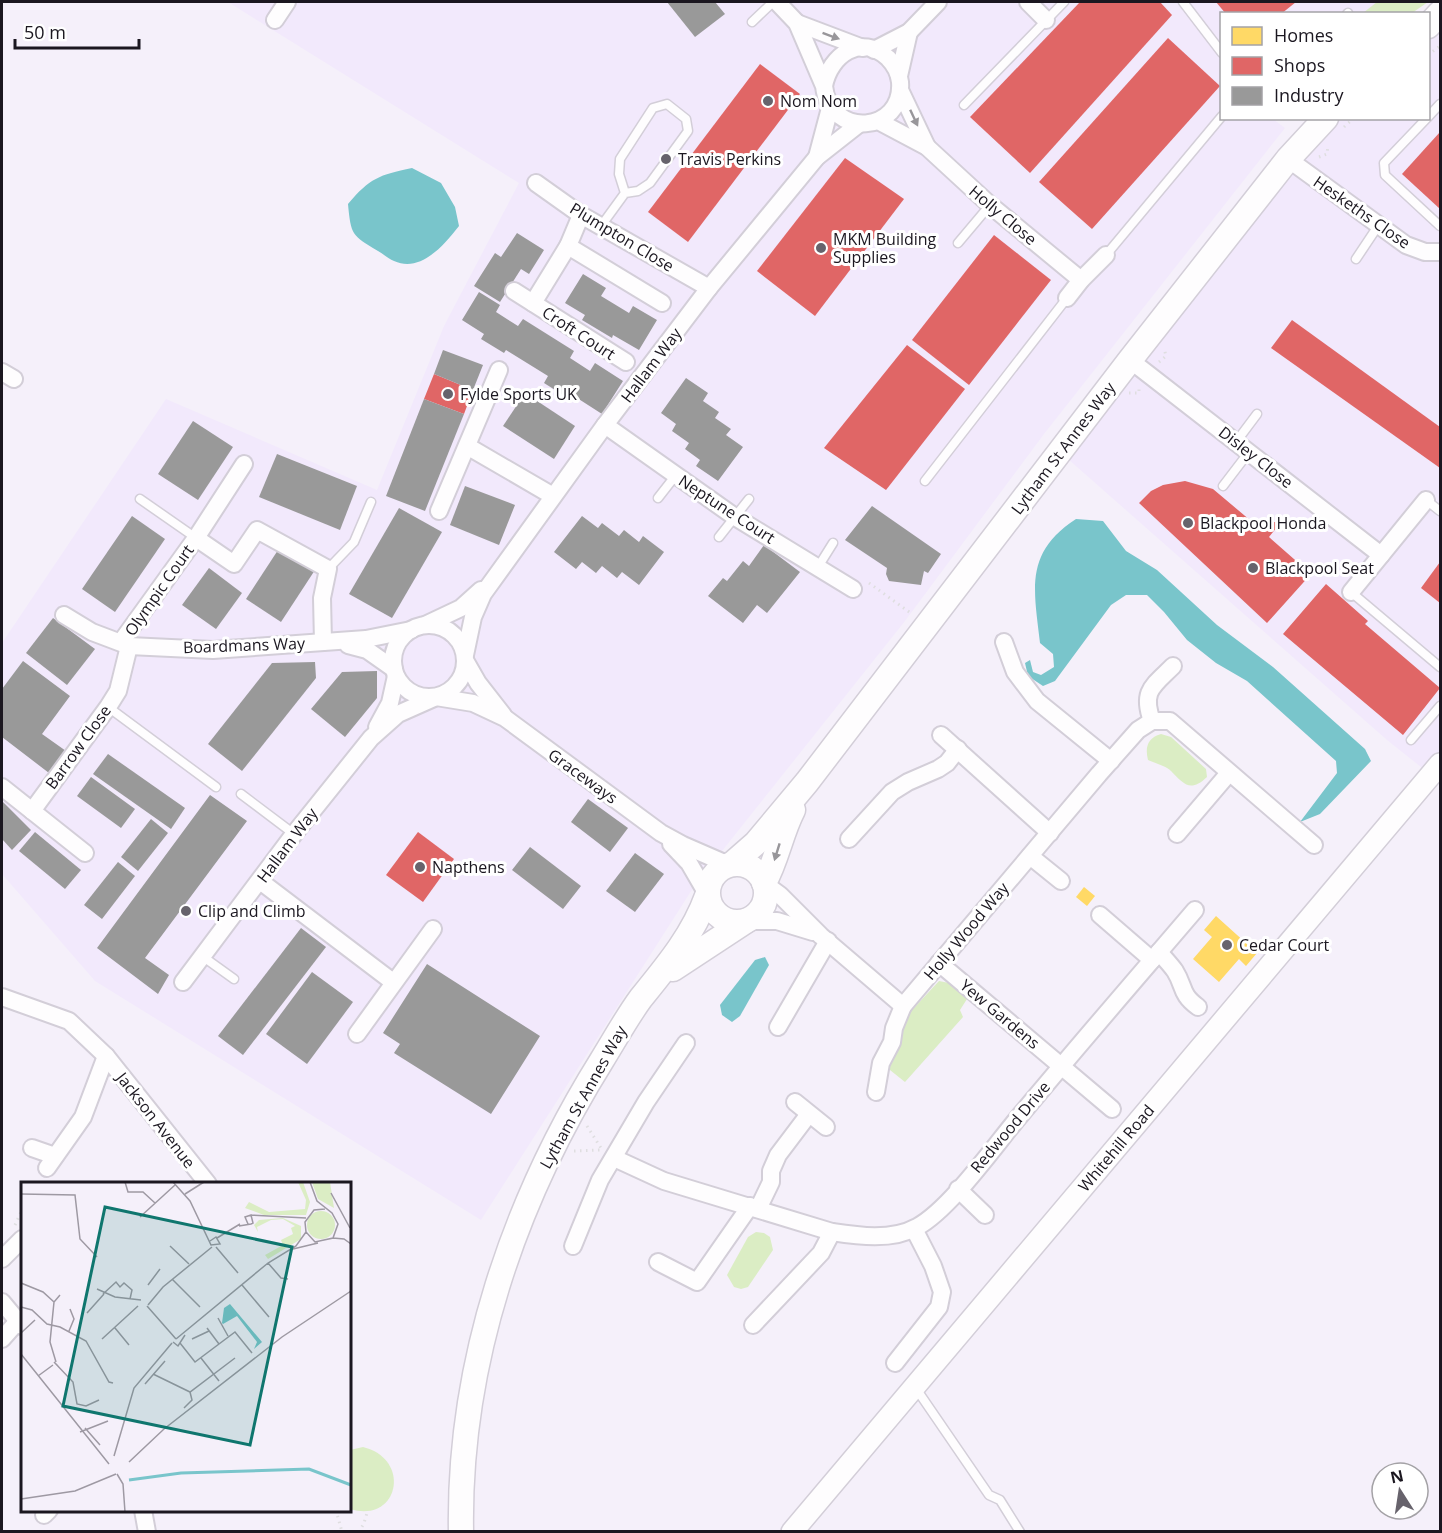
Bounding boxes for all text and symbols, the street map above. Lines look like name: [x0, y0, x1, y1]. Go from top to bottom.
scale bar: [15, 12, 140, 50]
legend: [1220, 12, 1430, 120]
text: 50 m: [24, 20, 66, 44]
text: Homes: [1274, 23, 1333, 47]
one-way arrow: [822, 31, 840, 41]
text: Shops: [1274, 53, 1325, 77]
text: Industry: [1274, 83, 1344, 107]
place label: Nom Nom: [780, 90, 857, 112]
marker: Nom Nom: [761, 94, 775, 108]
one-way arrow: [909, 110, 918, 127]
place label: Travis Perkins: [678, 148, 781, 170]
marker: Travis Perkins: [659, 152, 673, 166]
street label: Heskeths Close: [1309, 170, 1415, 254]
street label: Holly Close: [965, 180, 1041, 250]
street label: Plumpton Close: [566, 197, 678, 277]
place label: MKM Building Supplies: [833, 228, 937, 268]
marker: MKM Building Supplies: [814, 241, 828, 255]
street label: Croft Court: [538, 301, 620, 365]
street label: Hallam Way: [616, 322, 687, 407]
street label: Lytham St Annes Way: [1006, 376, 1121, 519]
place label: Fylde Sports UK: [460, 383, 577, 405]
marker: Fylde Sports UK: [441, 387, 455, 401]
street label: Disley Close: [1214, 421, 1298, 493]
street label: Neptune Court: [674, 470, 780, 549]
place label: Blackpool Honda: [1200, 512, 1326, 534]
marker: Blackpool Honda: [1181, 516, 1195, 530]
street label: Olympic Court: [119, 540, 199, 640]
place label: Blackpool Seat: [1265, 557, 1374, 579]
marker: Blackpool Seat: [1246, 561, 1260, 575]
street label: Boardmans Way: [183, 632, 306, 658]
street label: Barrow Close: [40, 701, 116, 793]
street label: Graceways: [544, 743, 622, 809]
street label: Hallam Way: [252, 802, 323, 887]
one-way arrow: [772, 843, 781, 861]
place label: Napthens: [432, 856, 505, 878]
marker: Napthens: [413, 860, 427, 874]
street label: Holly Wood Way: [919, 877, 1014, 985]
place label: Clip and Climb: [198, 900, 306, 922]
marker: Clip and Climb: [179, 904, 193, 918]
place label: Cedar Court: [1239, 934, 1329, 956]
marker: Cedar Court: [1220, 938, 1234, 952]
street label: Yew Gardens: [955, 974, 1045, 1054]
street label: Lytham St Annes Way: [534, 1021, 632, 1173]
street label: Jackson Avenue: [110, 1066, 200, 1173]
street label: Redwood Drive: [965, 1076, 1055, 1178]
street label: Whitehill Road: [1073, 1100, 1159, 1196]
inset map: [21, 1182, 351, 1512]
north arrow: [1370, 1461, 1430, 1521]
text: N: [1388, 1464, 1406, 1488]

